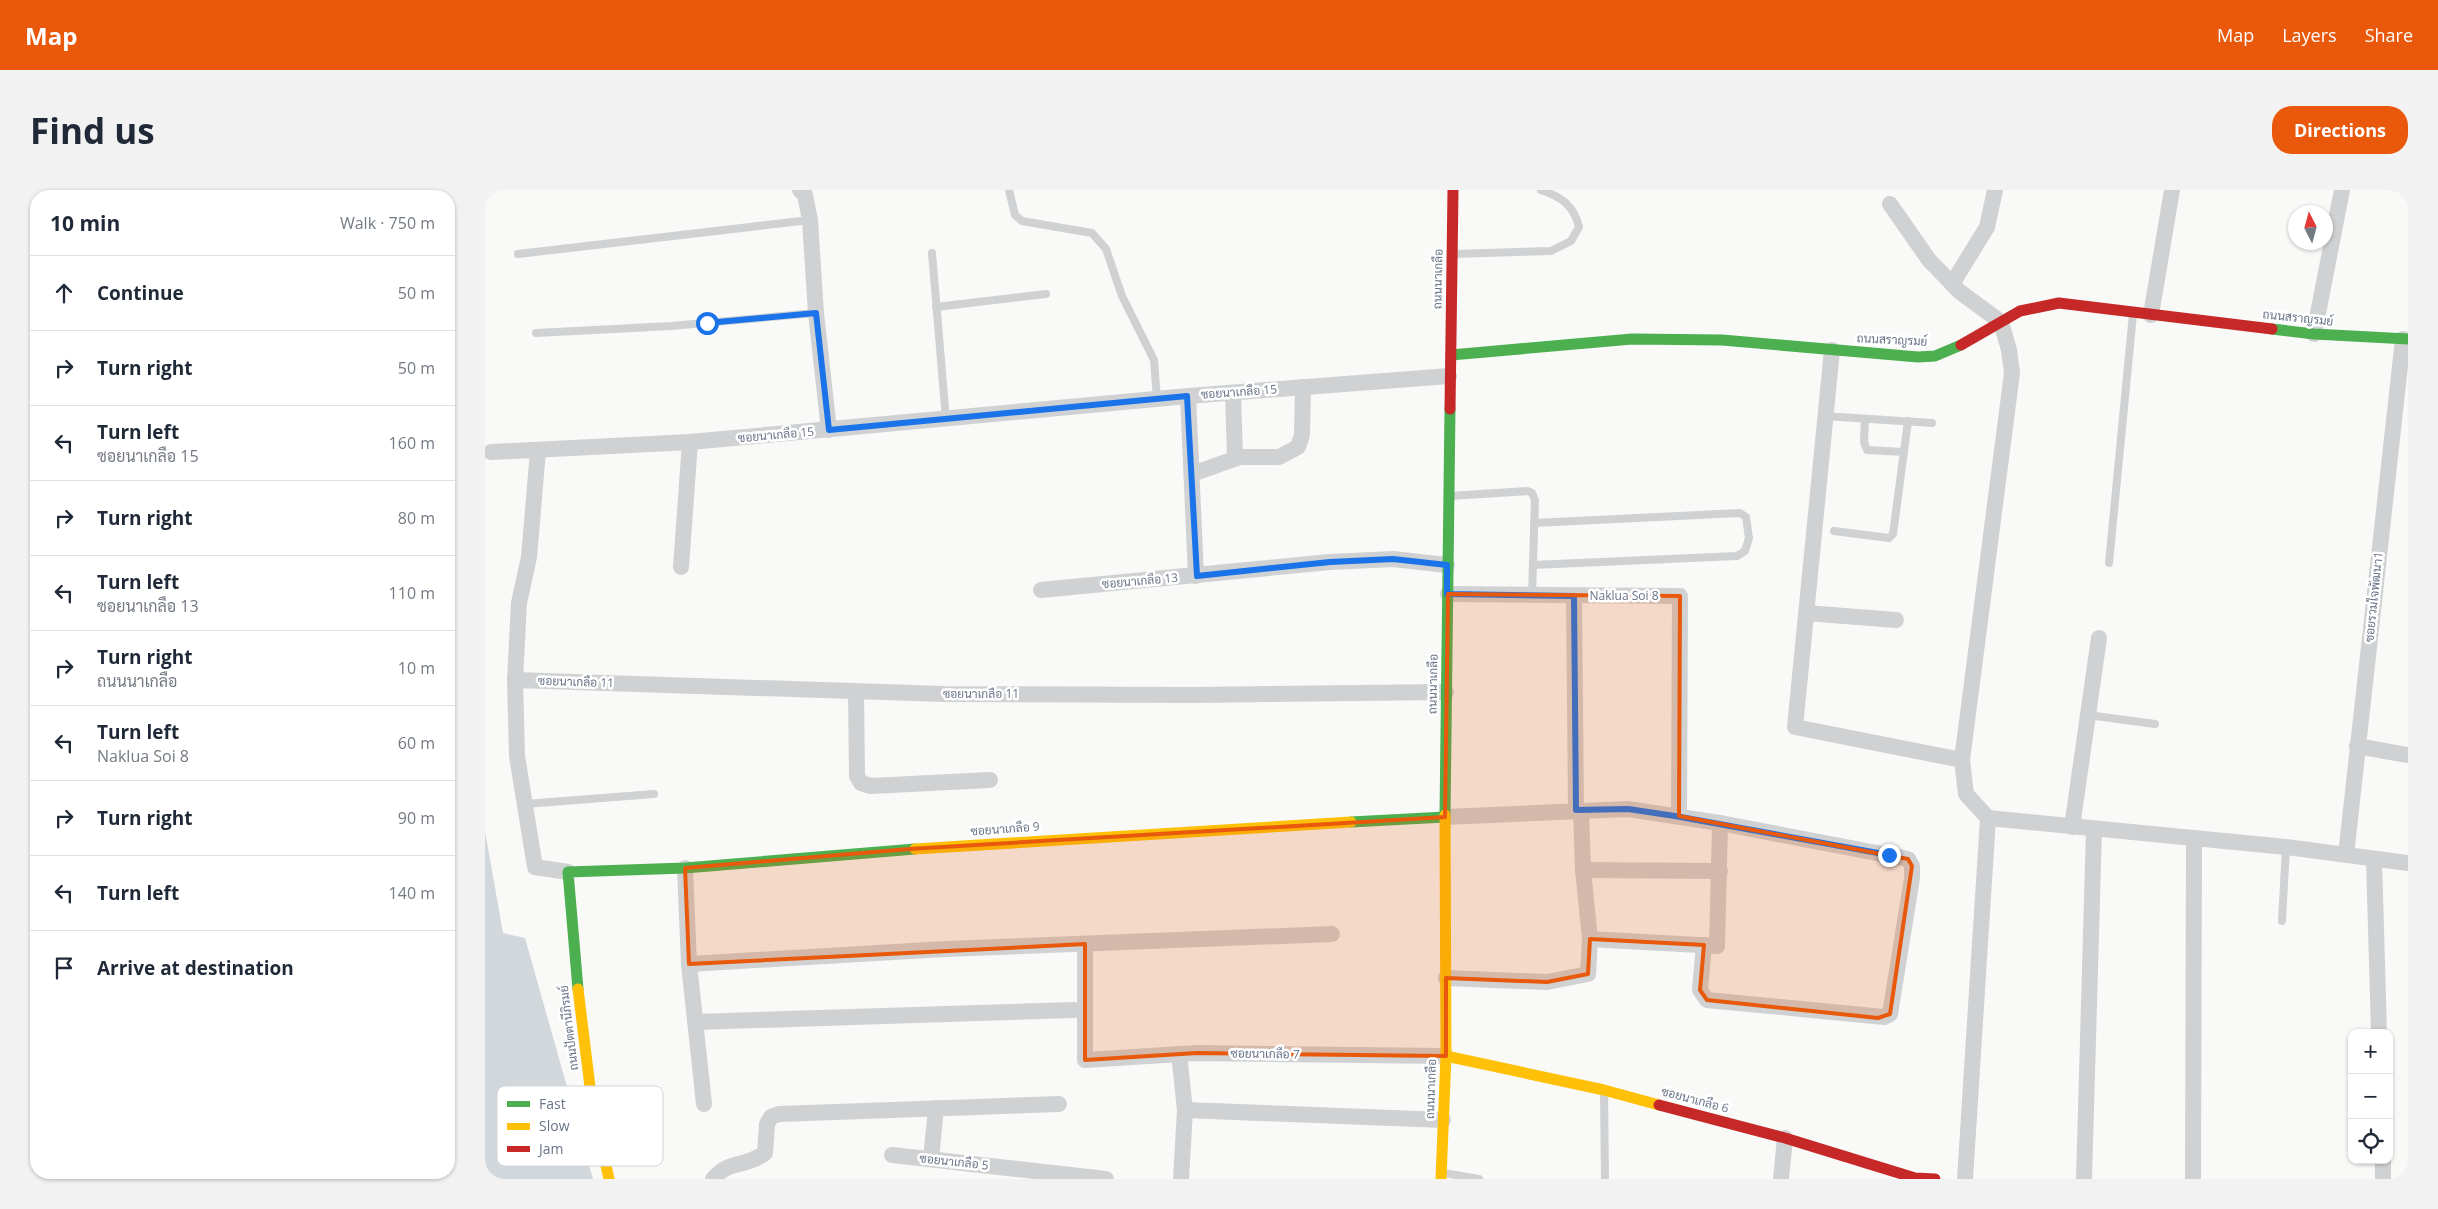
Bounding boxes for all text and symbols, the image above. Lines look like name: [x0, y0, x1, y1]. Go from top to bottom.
text: Map: [25, 19, 77, 52]
text: Map: [2217, 23, 2254, 47]
text: Layers: [2282, 23, 2337, 47]
text: Share: [2365, 23, 2413, 47]
button: Directions: [2272, 106, 2408, 154]
text: Find us: [30, 107, 155, 154]
north arrow: [2288, 205, 2333, 250]
text: 10 min: [50, 209, 120, 237]
text: Walk · 750 m: [340, 212, 435, 234]
street label: ถนนนาเกลือ: [1428, 249, 1447, 309]
icon: ahead: [50, 279, 78, 307]
text: Continue: [97, 280, 184, 306]
text: 50 m: [398, 282, 435, 304]
street label: ถนนสราญรมย์: [2262, 305, 2334, 330]
route start: [696, 312, 719, 335]
street label: ถนนสราญรมย์: [1856, 329, 1928, 350]
icon: right: [50, 354, 78, 382]
text: Turn right: [97, 355, 192, 381]
text: 50 m: [398, 357, 435, 379]
street label: ซอยนาเกลือ 15: [1200, 380, 1278, 403]
text: Turn left: [97, 419, 179, 445]
street label: ซอยนาเกลือ 15: [737, 423, 815, 446]
icon: left: [50, 429, 78, 457]
text: 160 m: [389, 432, 435, 454]
text: ซอยนาเกลือ 15: [97, 445, 199, 467]
icon: right: [50, 504, 78, 532]
text: Turn right: [97, 505, 192, 531]
text: 80 m: [398, 507, 435, 529]
street label: ซอยรวมใจพัฒนา1: [2360, 551, 2387, 643]
text: Turn left: [97, 569, 179, 595]
street label: ซอยนาเกลือ 13: [1101, 569, 1179, 592]
icon: left: [50, 579, 78, 607]
text: 110 m: [389, 582, 435, 604]
street label: Naklua Soi 8: [1590, 587, 1659, 604]
text: ซอยนาเกลือ 13: [97, 595, 199, 617]
text: Turn right: [97, 644, 192, 670]
icon: right: [50, 654, 78, 682]
street label: ถนนนาเกลือ: [1423, 654, 1442, 714]
text: 10 m: [398, 657, 435, 679]
text: ถนนนาเกลือ: [97, 670, 177, 692]
street label: ซอยนาเกลือ 11: [538, 672, 614, 691]
street label: ซอยนาเกลือ 11: [943, 685, 1019, 702]
text: Turn left: [97, 719, 179, 745]
icon: left: [50, 729, 78, 757]
text: 60 m: [398, 732, 435, 754]
text: Naklua Soi 8: [97, 745, 189, 767]
icon: right: [50, 804, 78, 832]
text: Turn right: [97, 805, 192, 831]
text: 90 m: [398, 807, 435, 829]
street label: ซอยนาเกลือ 9: [970, 818, 1040, 839]
route end: [1878, 844, 1901, 867]
icon: left: [50, 879, 78, 907]
text: Turn left: [97, 880, 179, 906]
text: 140 m: [389, 882, 435, 904]
icon: arrive: [50, 954, 78, 982]
text: Arrive at destination: [97, 955, 294, 981]
street label: ถนนปัตตานีภิรมย์: [555, 985, 582, 1072]
map controls: [2348, 1029, 2393, 1164]
button: +: [2348, 1029, 2393, 1074]
street label: ซอยนาเกลือ 7: [1230, 1044, 1300, 1063]
street label: ถนนนาเกลือ: [1421, 1059, 1440, 1119]
button: −: [2348, 1074, 2393, 1119]
street label: ซอยนาเกลือ 6: [1659, 1082, 1731, 1117]
legend: [497, 1086, 663, 1166]
text: Fast: [539, 1094, 566, 1113]
text: Slow: [539, 1116, 570, 1135]
button: locate: [2348, 1119, 2393, 1164]
text: Jam: [537, 1139, 564, 1158]
street label: ซอยนาเกลือ 5: [919, 1149, 990, 1174]

